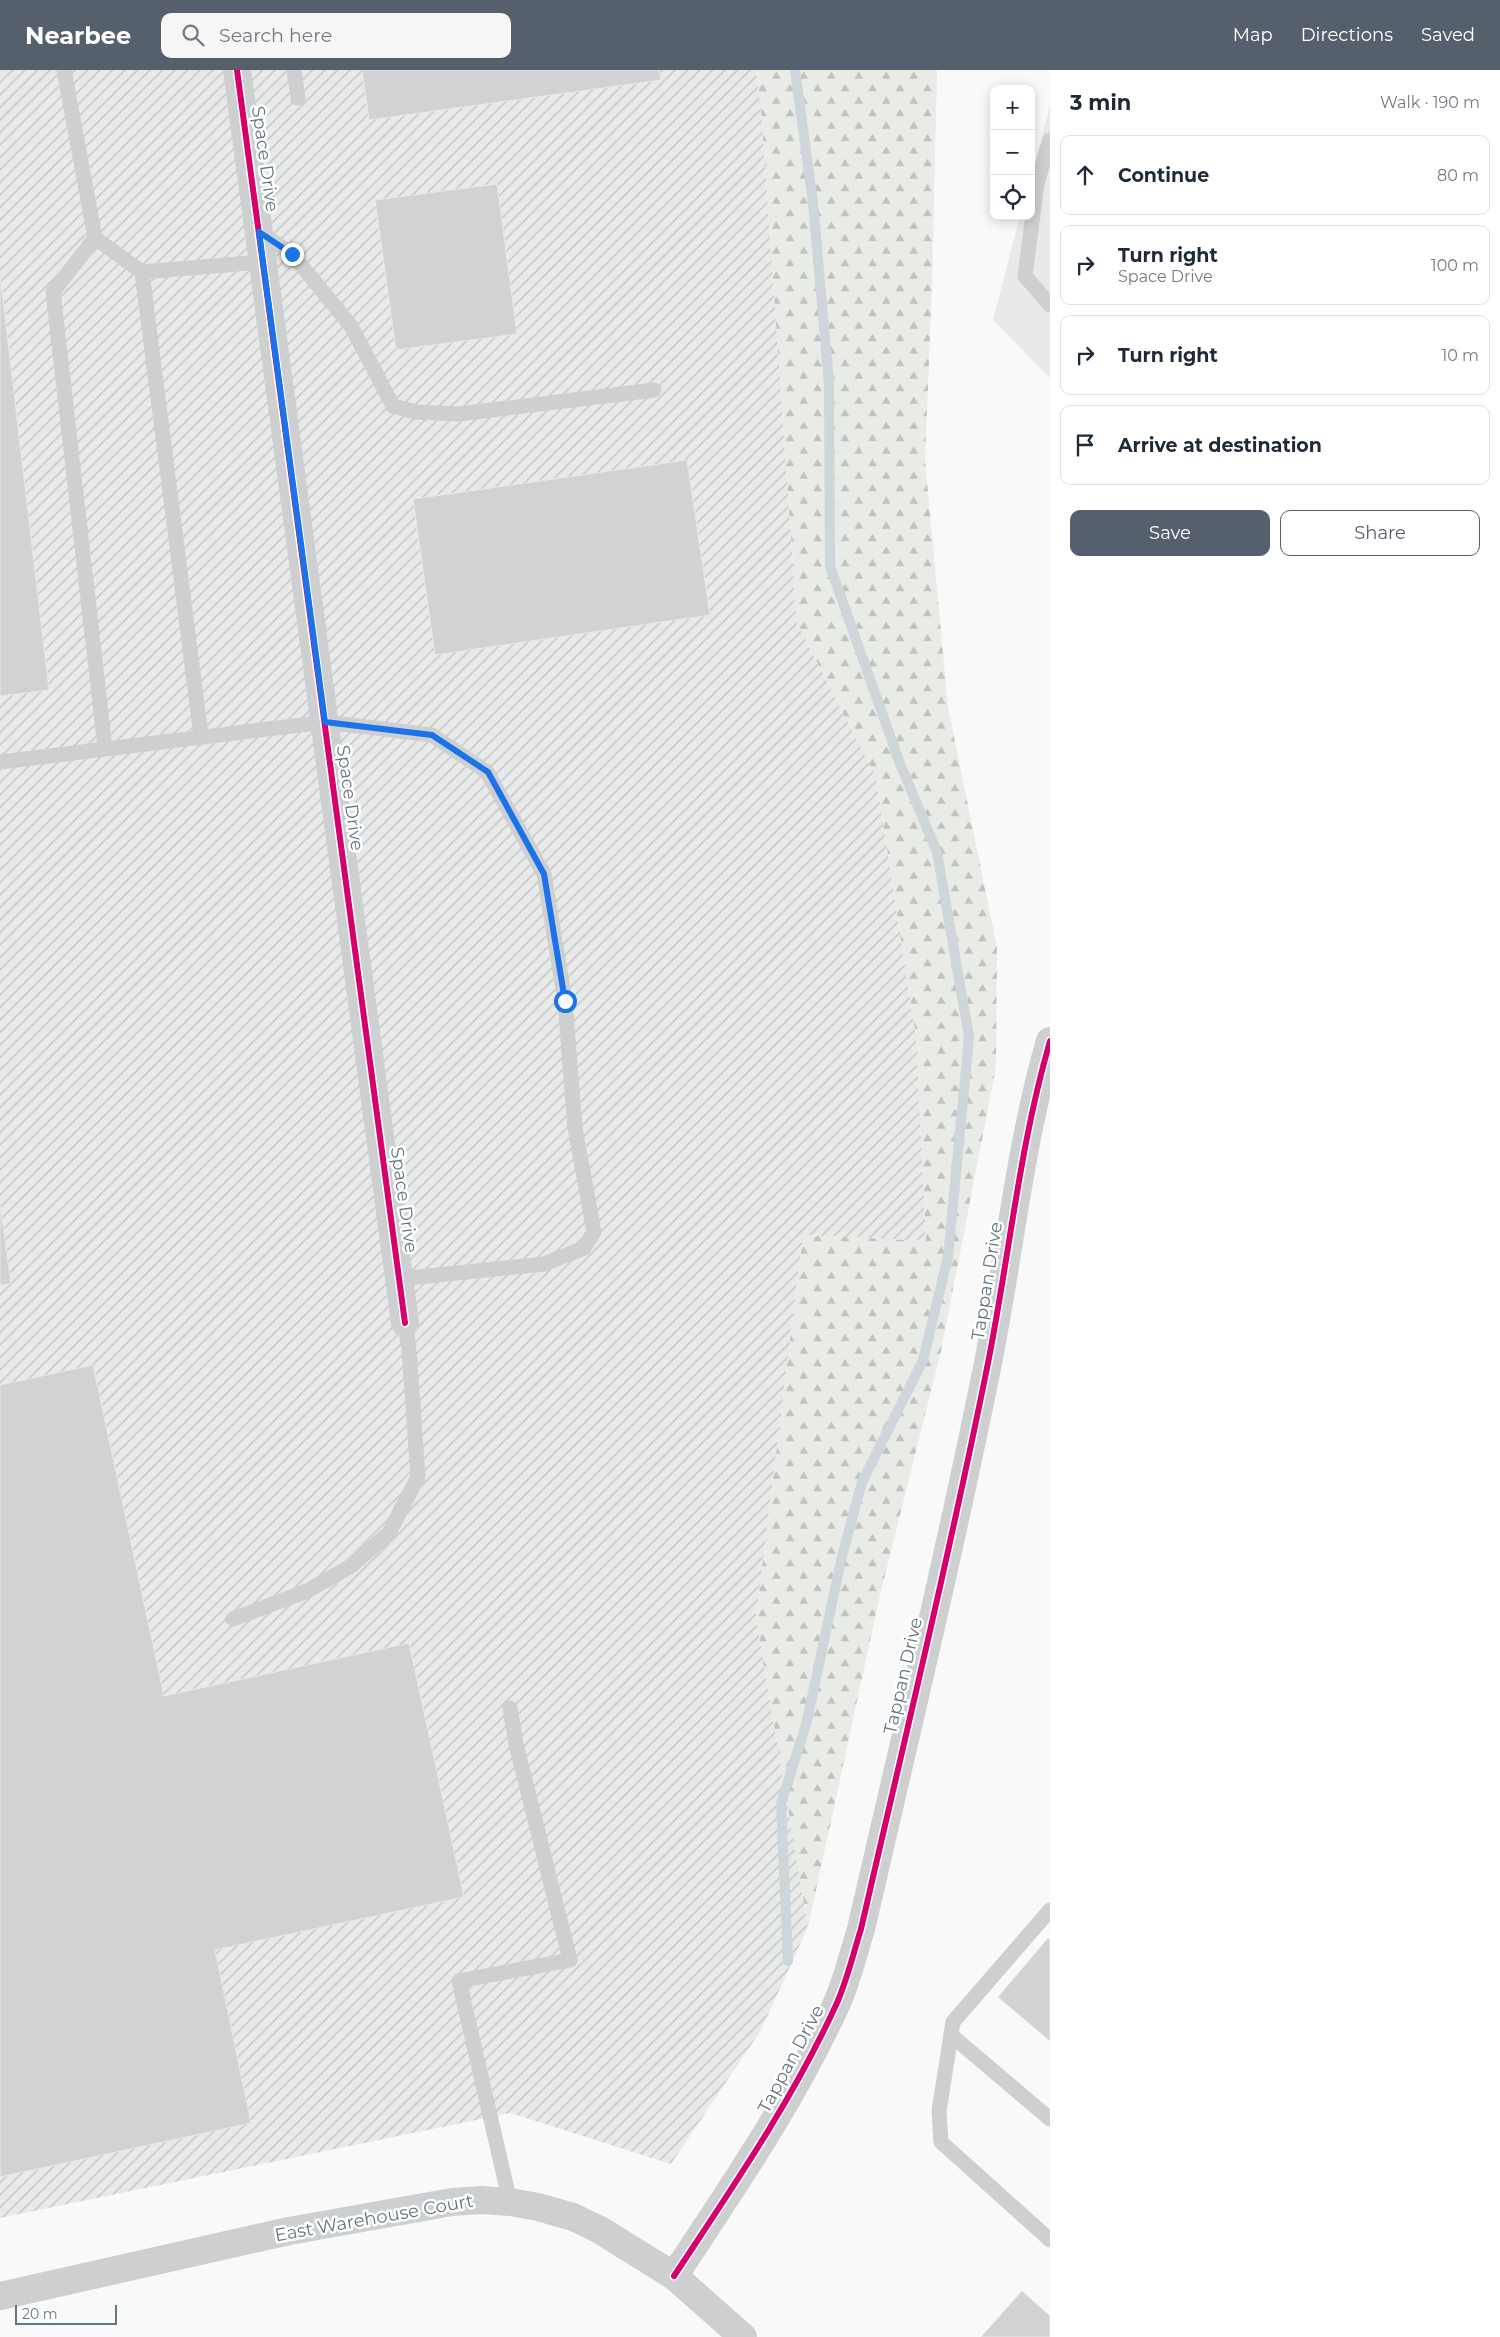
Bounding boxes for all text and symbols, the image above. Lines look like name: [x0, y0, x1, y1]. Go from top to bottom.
search box: [161, 13, 511, 58]
text: Nearbee: [25, 21, 131, 50]
icon: search: [179, 21, 207, 49]
text: Search here: [219, 24, 332, 47]
text: Map: [1233, 24, 1273, 46]
text: Directions: [1301, 24, 1393, 46]
text: Saved: [1421, 24, 1475, 46]
map controls: [990, 85, 1035, 220]
button: +: [990, 85, 1035, 130]
text: 3 min: [1070, 90, 1131, 115]
text: Walk · 190 m: [1380, 93, 1480, 112]
street label: Space Drive: [247, 105, 283, 213]
button: −: [990, 130, 1035, 175]
icon: ahead: [1071, 161, 1099, 189]
text: Continue: [1118, 164, 1209, 187]
text: 80 m: [1437, 166, 1479, 185]
button: locate: [990, 175, 1035, 220]
route end: [281, 243, 304, 266]
text: Turn right: [1118, 244, 1218, 267]
icon: right: [1071, 251, 1099, 279]
text: 100 m: [1431, 256, 1479, 275]
text: Space Drive: [1118, 267, 1213, 286]
icon: right: [1071, 341, 1099, 369]
text: Turn right: [1118, 344, 1218, 367]
text: 10 m: [1441, 346, 1479, 365]
icon: arrive: [1071, 431, 1099, 459]
text: Arrive at destination: [1118, 434, 1322, 457]
button: Save: [1070, 510, 1270, 556]
button: Share: [1280, 510, 1480, 556]
street label: Space Drive: [332, 744, 368, 852]
route start: [554, 990, 577, 1013]
street label: Space Drive: [386, 1146, 422, 1254]
street label: Tappan Drive: [967, 1220, 1007, 1342]
street label: Tappan Drive: [879, 1615, 927, 1737]
street label: Tappan Drive: [753, 2001, 829, 2117]
street label: East Warehouse Court: [273, 2190, 475, 2246]
scale bar: [15, 2302, 118, 2325]
text: 20 m: [22, 2305, 58, 2323]

